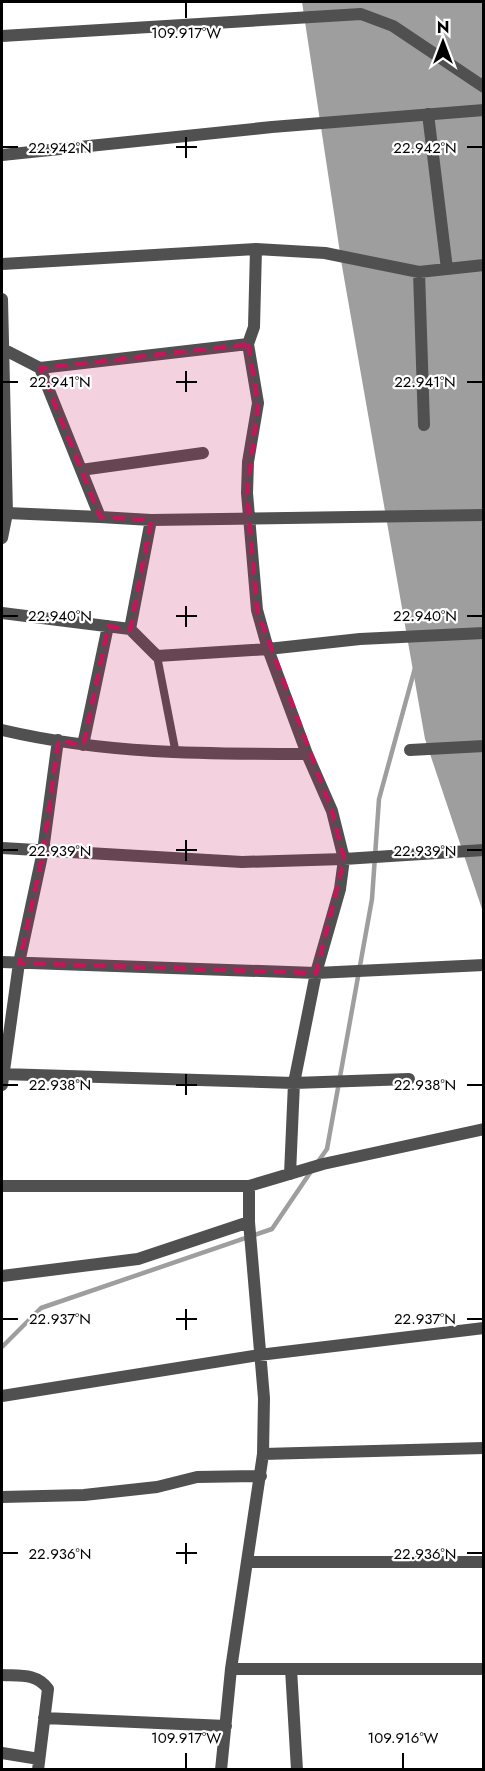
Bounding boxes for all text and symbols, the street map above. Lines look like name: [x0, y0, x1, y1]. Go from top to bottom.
north arrow: [413, 12, 473, 72]
text: N: [437, 16, 449, 39]
text: 109.917°W: [151, 22, 221, 44]
text: 22.942°N: [28, 137, 92, 159]
text: 22.942°N: [393, 137, 457, 159]
text: 22.941°N: [29, 371, 91, 393]
text: 22.941°N: [394, 371, 456, 393]
text: 22.940°N: [28, 605, 92, 627]
text: 22.940°N: [393, 605, 457, 627]
text: 22.939°N: [29, 840, 91, 862]
text: 22.939°N: [394, 840, 456, 862]
text: 22.938°N: [29, 1074, 91, 1096]
text: 22.938°N: [394, 1074, 456, 1096]
text: 22.937°N: [29, 1308, 91, 1330]
text: 22.937°N: [394, 1308, 456, 1330]
text: 22.936°N: [29, 1543, 91, 1565]
text: 22.936°N: [394, 1543, 456, 1565]
text: 109.917°W: [151, 1727, 221, 1749]
text: 109.916°W: [368, 1727, 439, 1749]

